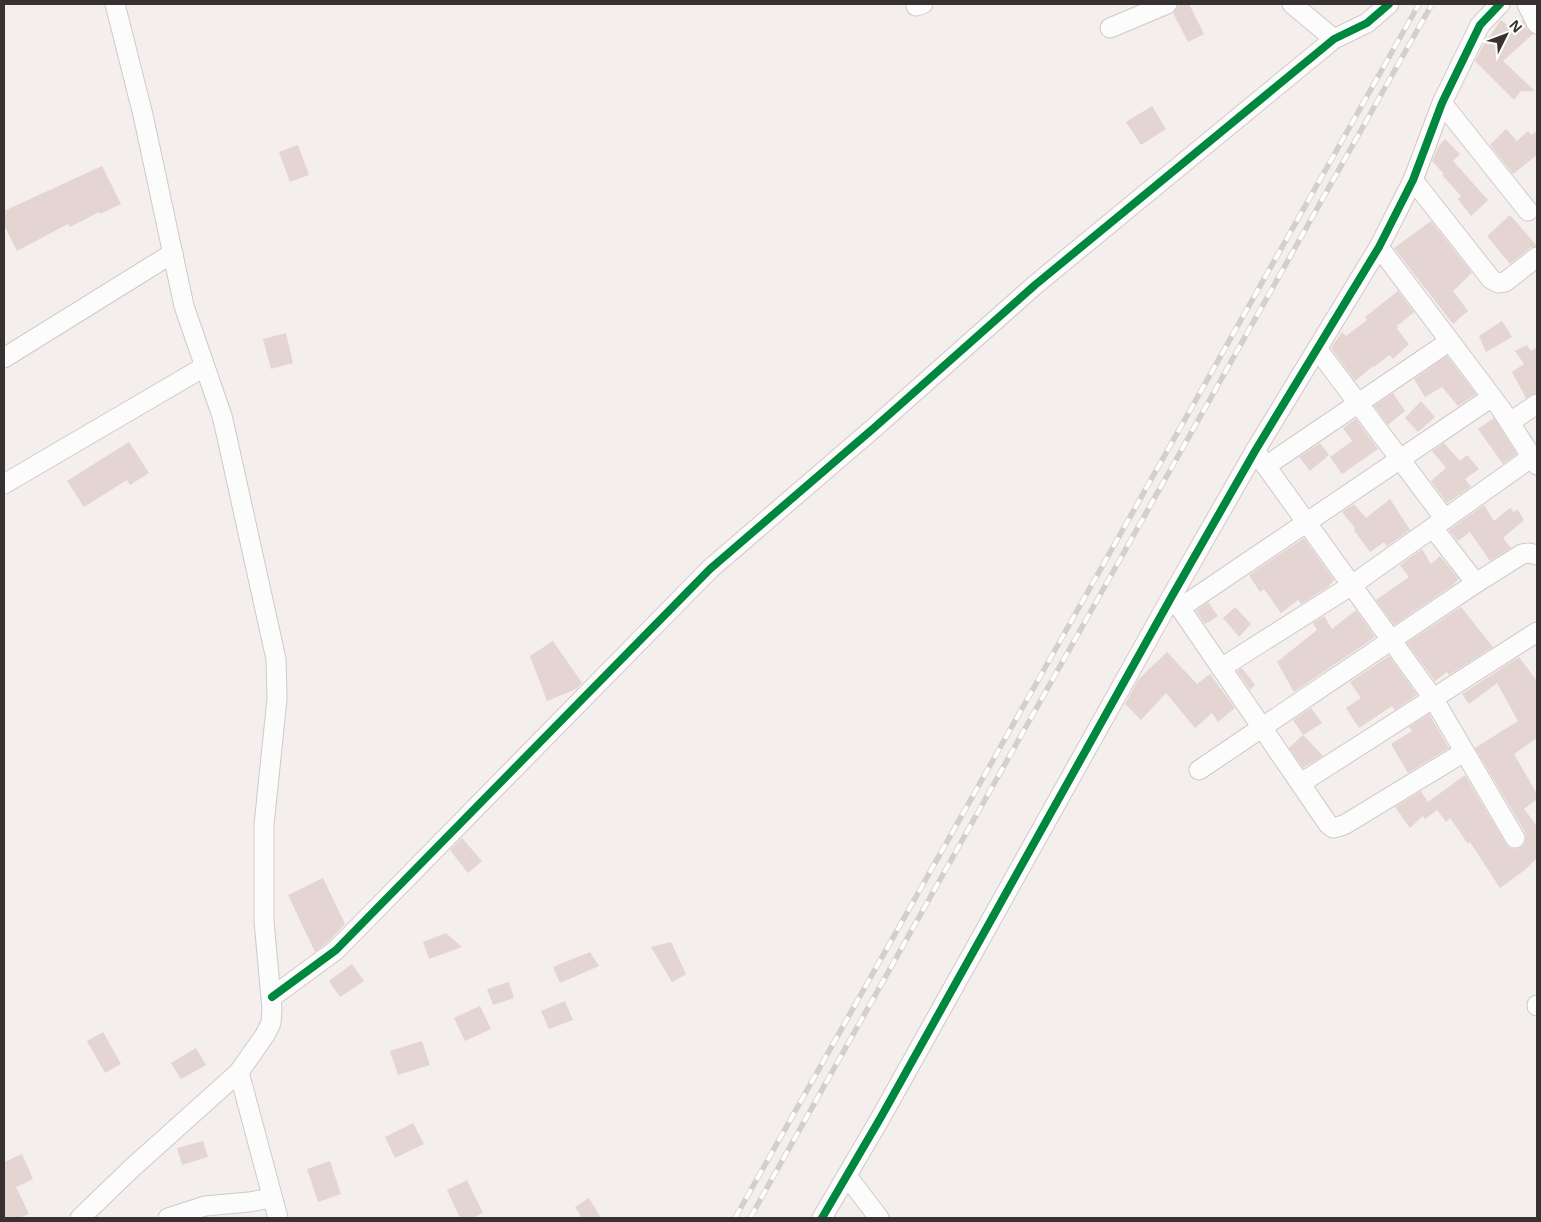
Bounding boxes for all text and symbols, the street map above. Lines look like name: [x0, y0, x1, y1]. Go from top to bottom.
north arrow: [1481, 10, 1531, 60]
text: N: [1505, 15, 1527, 37]

